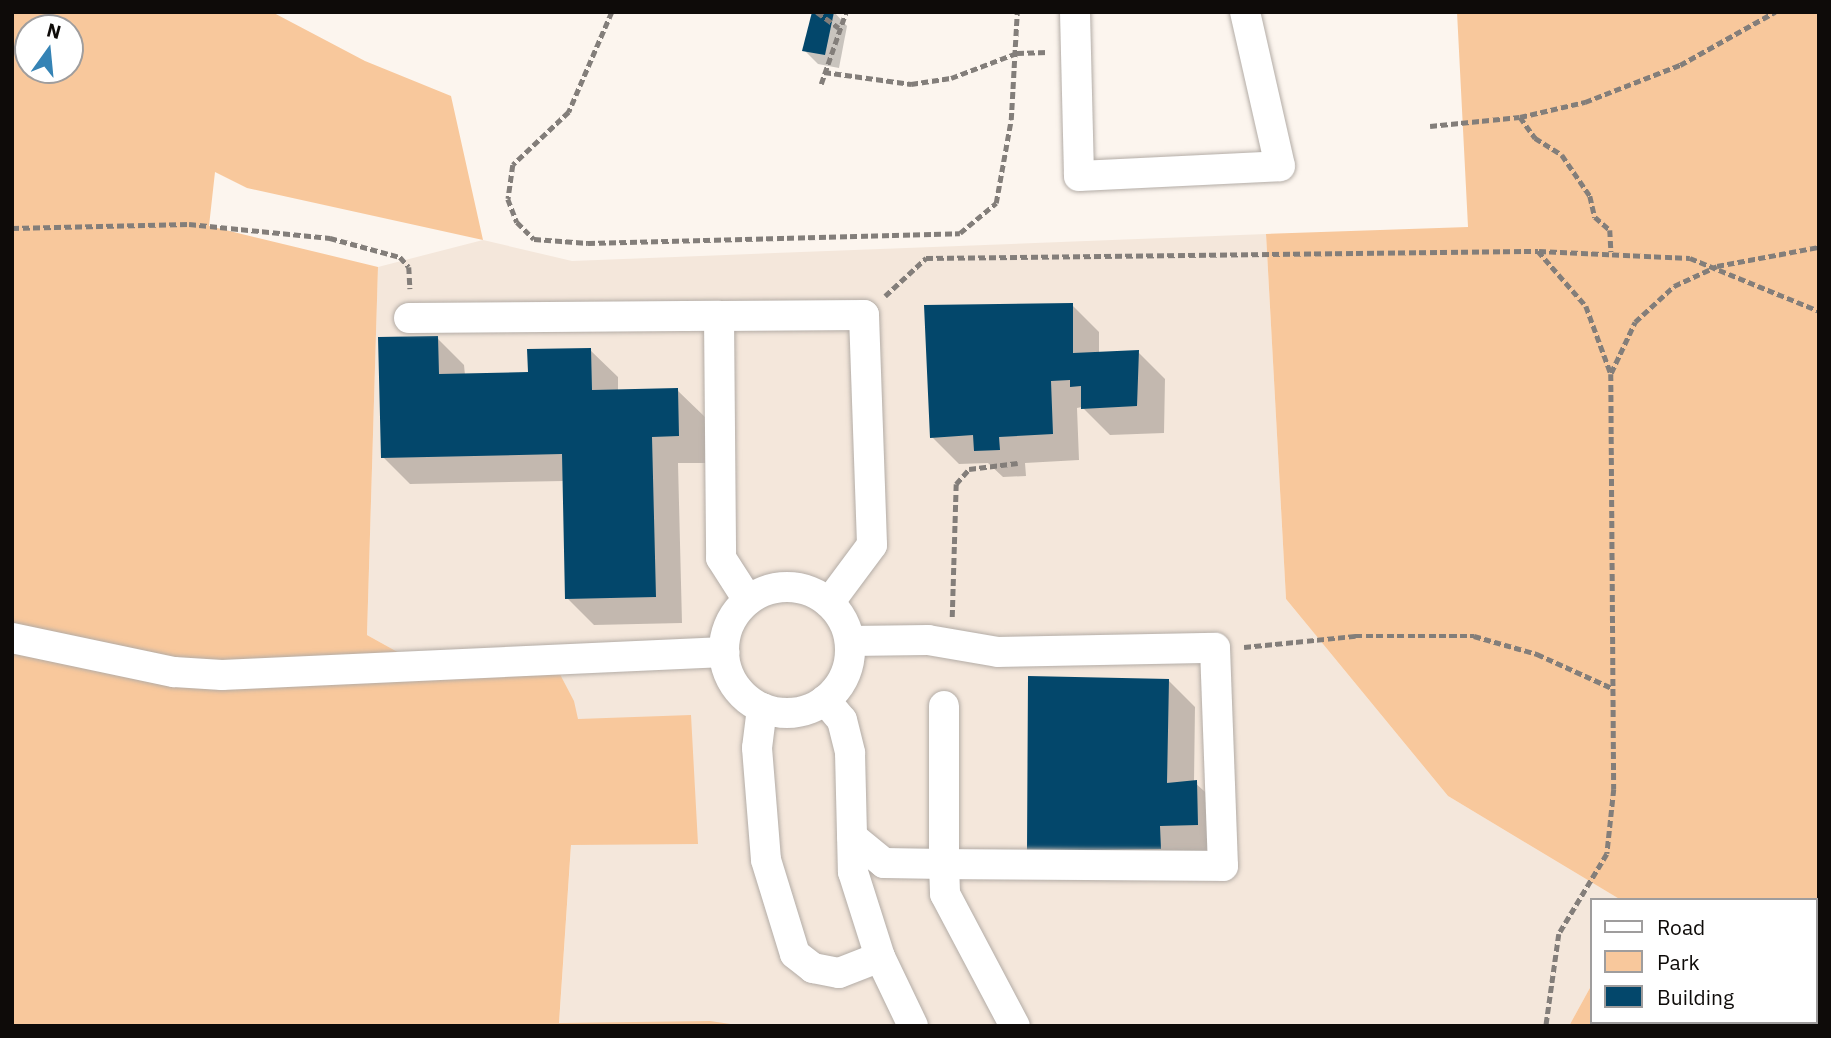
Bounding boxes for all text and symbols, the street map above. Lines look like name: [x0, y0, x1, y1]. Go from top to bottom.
north arrow: [14, 14, 84, 84]
text: N: [44, 17, 64, 44]
legend: [1590, 898, 1817, 1024]
text: Road: [1657, 913, 1705, 941]
text: Park: [1657, 948, 1700, 976]
text: Building: [1657, 983, 1734, 1011]

